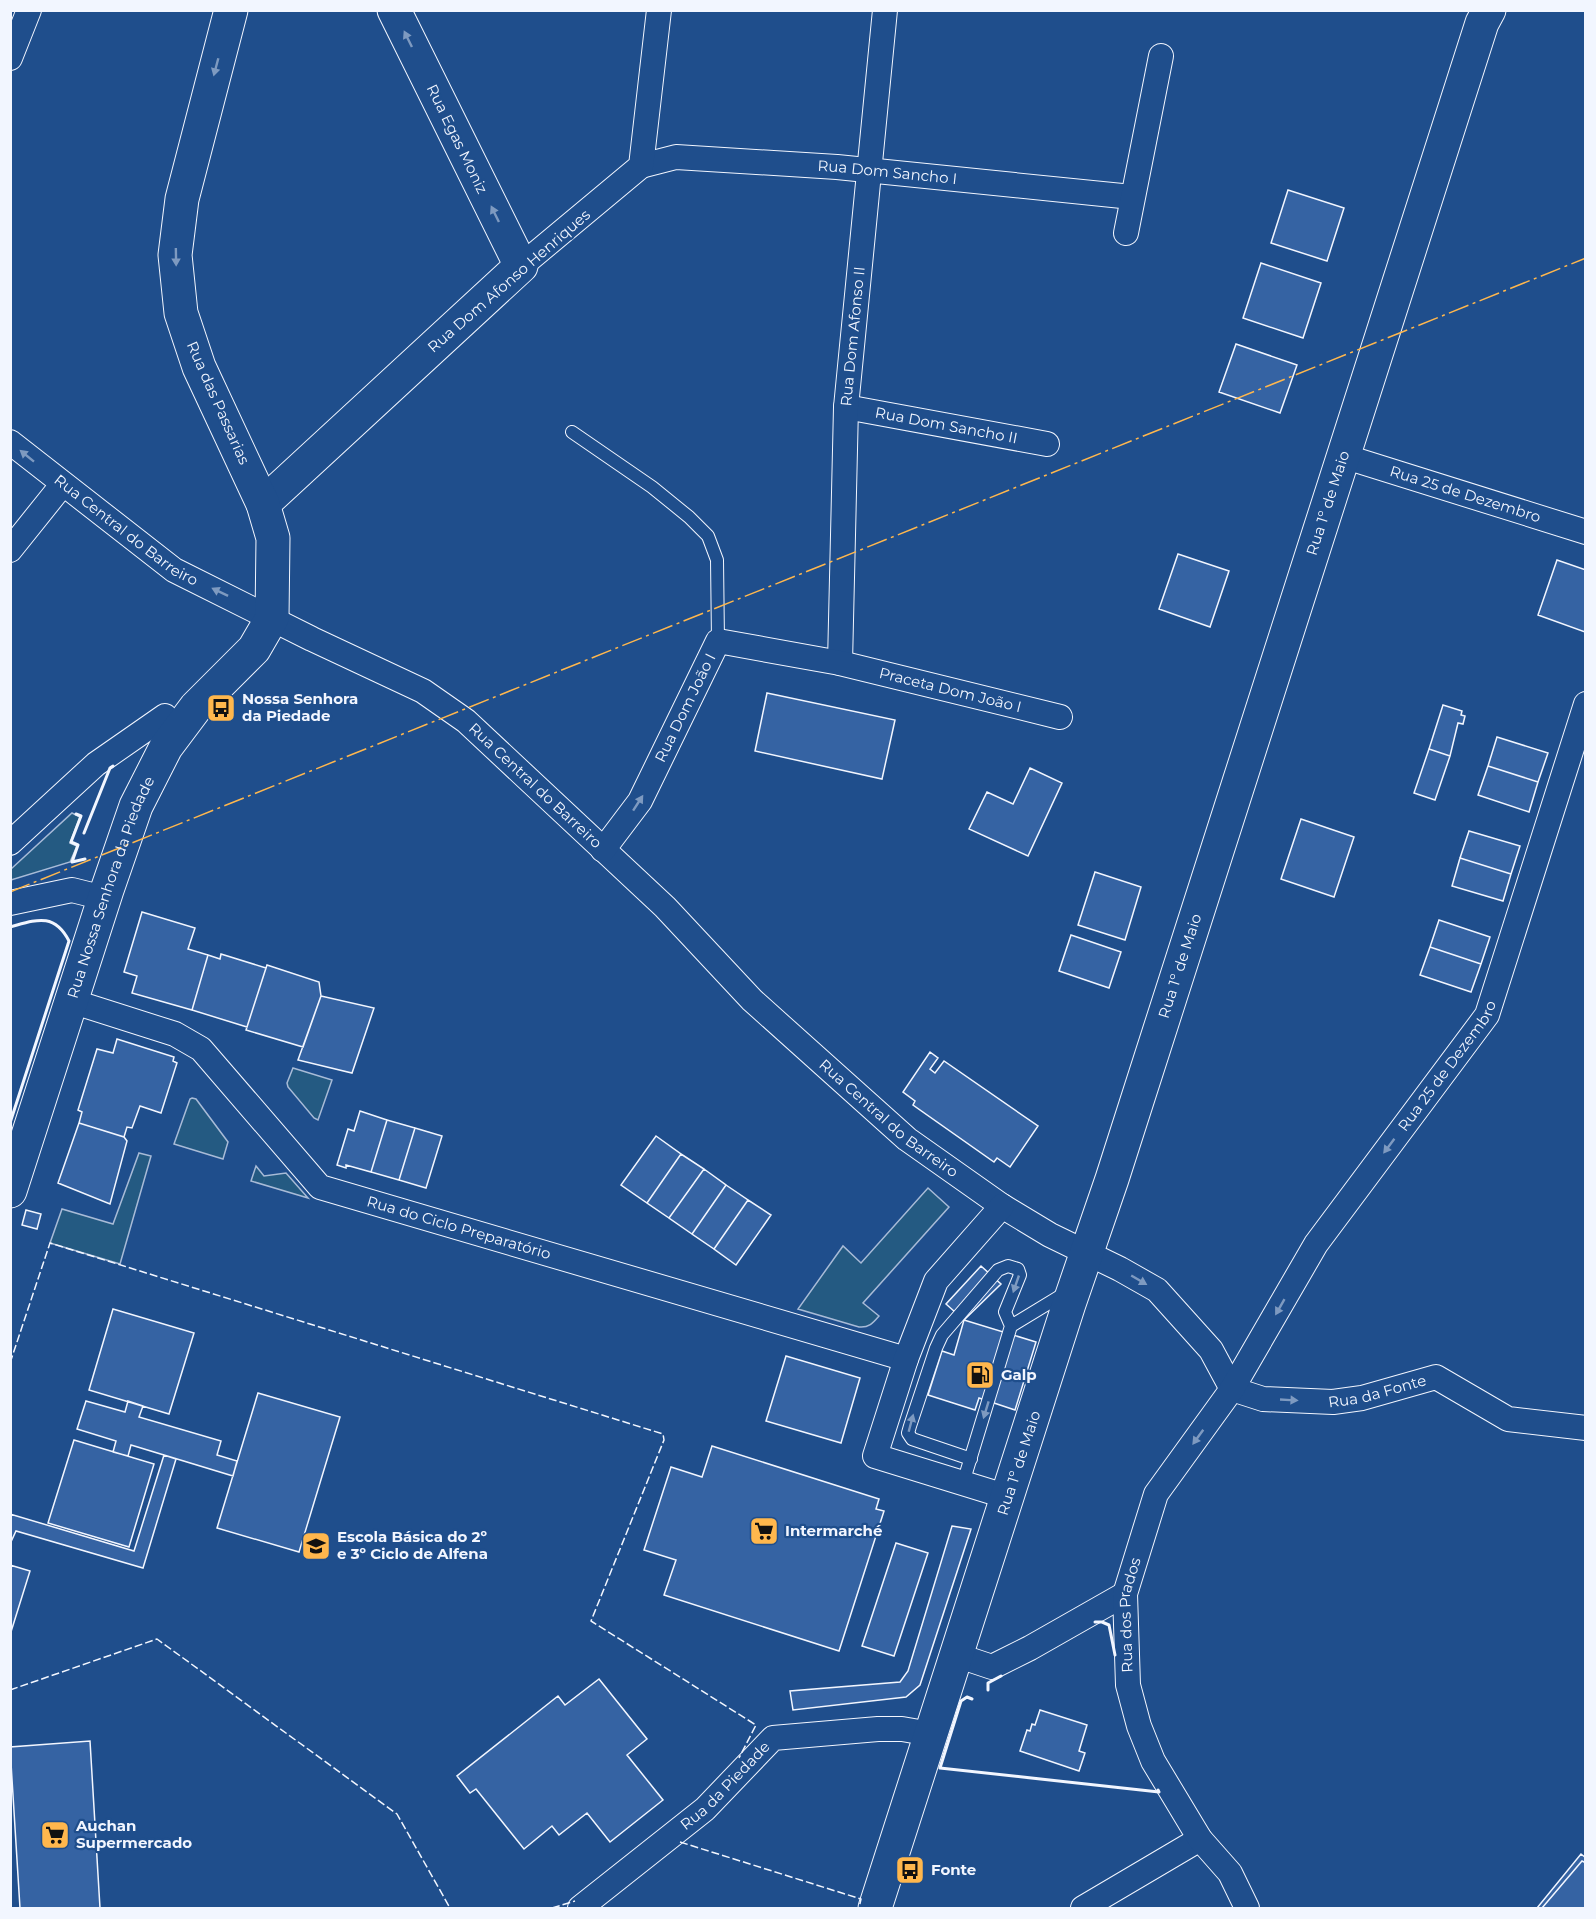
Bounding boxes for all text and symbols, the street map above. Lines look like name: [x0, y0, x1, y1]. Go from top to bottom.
one-way arrow: [404, 31, 413, 48]
one-way arrow: [210, 58, 220, 76]
street label: Rua Egas Moniz: [423, 81, 492, 197]
street label: Rua Dom Sancho I: [817, 156, 958, 188]
street label: Rua Dom Afonso Henriques: [423, 205, 594, 356]
one-way arrow: [490, 206, 500, 223]
one-way arrow: [172, 248, 181, 267]
street label: Rua Dom Afonso II: [836, 266, 869, 407]
street label: Rua das Passarias: [183, 338, 254, 467]
street label: Rua Dom Sancho II: [874, 403, 1019, 447]
street label: Rua 1º de Maio: [1302, 448, 1353, 558]
one-way arrow: [19, 449, 35, 462]
street label: Rua 25 de Dezembro: [1387, 461, 1543, 526]
street label: Rua Central do Barreiro: [50, 470, 201, 590]
one-way arrow: [211, 588, 228, 597]
street label: Rua Dom João I: [650, 650, 720, 765]
street label: Praceta Dom João I: [877, 663, 1024, 716]
place label: Nossa Senhora da Piedade: [242, 689, 358, 725]
bus stop icon: Nossa Senhora da Piedade: [205, 692, 237, 724]
street label: Rua Central do Barreiro: [465, 718, 606, 852]
street label: Rua Nossa Senhora da Piedade: [63, 773, 159, 1001]
one-way arrow: [632, 794, 643, 811]
street label: Rua 1º de Maio: [1154, 911, 1205, 1021]
street label: Rua 25 de Dezembro: [1394, 998, 1500, 1135]
street label: Rua Central do Barreiro: [815, 1055, 962, 1181]
one-way arrow: [1383, 1138, 1395, 1154]
street label: Rua do Ciclo Preparatório: [365, 1191, 553, 1263]
one-way arrow: [1011, 1275, 1021, 1293]
one-way arrow: [1131, 1275, 1147, 1286]
one-way arrow: [1274, 1299, 1285, 1315]
fuel station icon: Galp: [964, 1359, 996, 1391]
place label: Galp: [1001, 1365, 1037, 1384]
street label: Rua da Fonte: [1327, 1370, 1428, 1412]
one-way arrow: [1280, 1395, 1299, 1405]
one-way arrow: [981, 1401, 990, 1419]
street label: Rua 1º de Maio: [993, 1408, 1044, 1518]
one-way arrow: [907, 1414, 917, 1432]
one-way arrow: [1192, 1428, 1204, 1444]
supermarket icon: Intermarché: [748, 1515, 780, 1547]
place label: Intermarché: [785, 1521, 882, 1540]
place label: Escola Básica do 2º e 3º Ciclo de Alfena: [337, 1527, 488, 1563]
school or university icon: Escola Básica do 2º e 3º Ciclo de Alfena: [300, 1530, 332, 1562]
street label: Rua dos Prados: [1115, 1555, 1145, 1673]
street label: Rua da Piedade: [676, 1737, 774, 1834]
place label: Auchan Supermercado: [75, 1816, 192, 1852]
supermarket icon: Auchan Supermercado: [39, 1819, 71, 1851]
bus stop icon: Fonte: [894, 1854, 926, 1886]
place label: Fonte: [931, 1860, 976, 1879]

